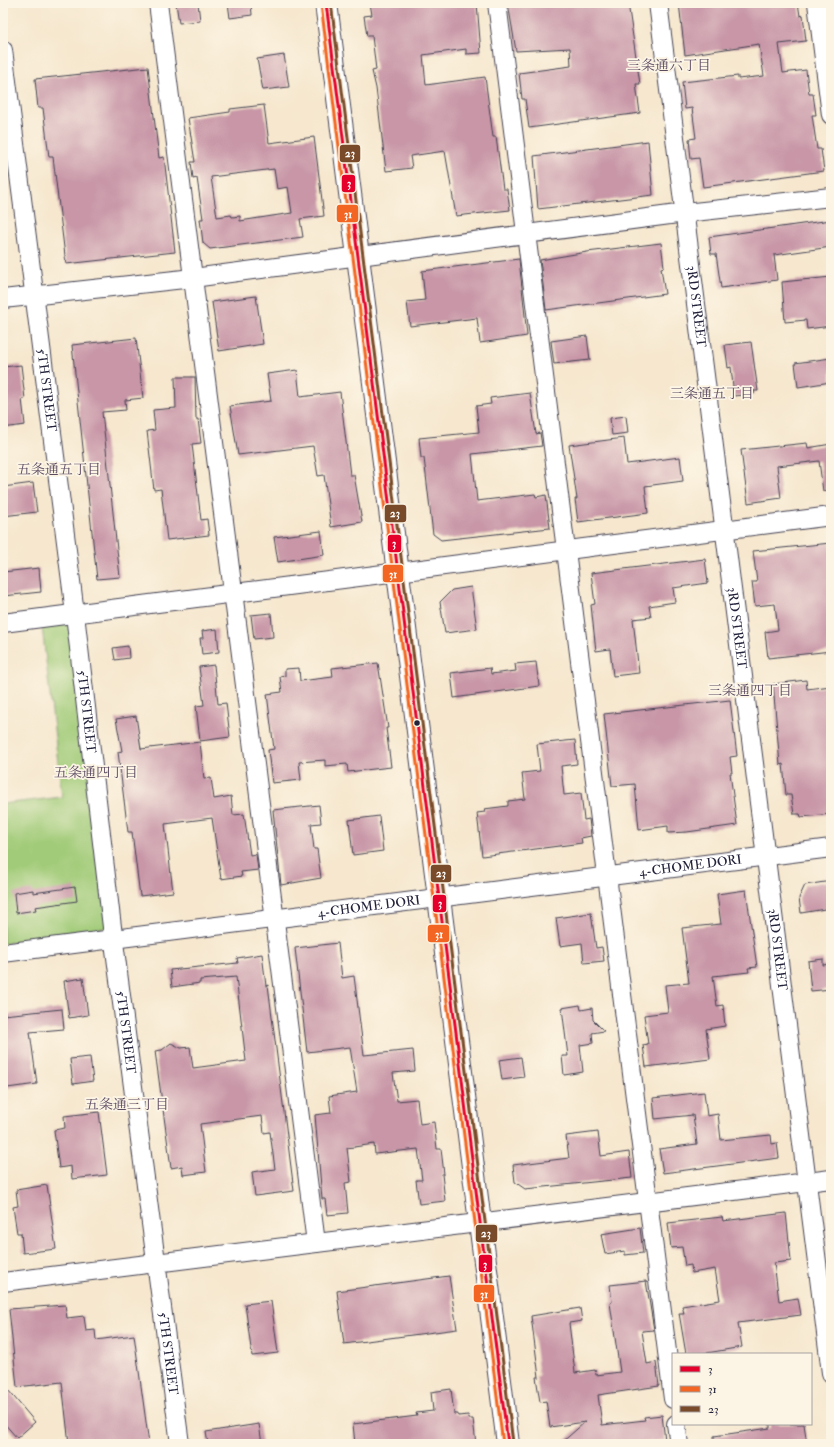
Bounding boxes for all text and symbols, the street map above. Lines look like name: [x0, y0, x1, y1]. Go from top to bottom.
district label: 三条通六丁目: [627, 57, 711, 74]
line badge: 23: [339, 144, 361, 163]
text: 23: [345, 147, 355, 160]
line badge: 3: [341, 174, 356, 193]
text: 3: [347, 177, 351, 190]
line badge: 31: [336, 204, 359, 223]
text: 31: [344, 208, 352, 221]
street label: 3RD STREET: [683, 265, 709, 349]
street label: 5TH STREET: [33, 348, 60, 433]
district label: 三条通五丁目: [670, 385, 754, 402]
district label: 五条通五丁目: [17, 461, 101, 478]
line badge: 23: [384, 504, 407, 523]
text: 23: [390, 507, 400, 520]
line badge: 3: [387, 534, 402, 553]
text: 3: [392, 537, 396, 550]
line badge: 31: [382, 564, 404, 583]
text: 31: [389, 568, 397, 581]
street label: 3RD STREET: [724, 586, 750, 670]
street label: 5TH STREET: [74, 669, 99, 754]
district label: 三条通四丁目: [708, 682, 792, 699]
unlabelled marker: [412, 718, 422, 728]
district label: 五条通四丁目: [54, 764, 138, 781]
street label: 4-CHOME DORI: [638, 851, 743, 880]
line badge: 23: [430, 864, 452, 883]
text: 23: [436, 867, 446, 880]
street label: 4-CHOME DORI: [317, 892, 421, 921]
line badge: 3: [432, 894, 447, 913]
text: 3: [438, 897, 442, 910]
street label: 3RD STREET: [764, 908, 791, 992]
line badge: 31: [427, 924, 450, 943]
text: 31: [435, 928, 443, 941]
street label: 5TH STREET: [112, 990, 139, 1075]
district label: 五条通三丁目: [85, 1096, 169, 1113]
line badge: 23: [475, 1224, 498, 1243]
text: 23: [481, 1227, 491, 1240]
line badge: 3: [478, 1254, 493, 1273]
text: 3: [483, 1258, 487, 1271]
line badge: 31: [473, 1284, 495, 1303]
text: 31: [480, 1288, 488, 1301]
street label: 5TH STREET: [155, 1311, 182, 1396]
legend: [672, 1353, 812, 1425]
text: 3: [708, 1362, 713, 1377]
text: 31: [708, 1382, 717, 1397]
text: 23: [708, 1402, 719, 1417]

